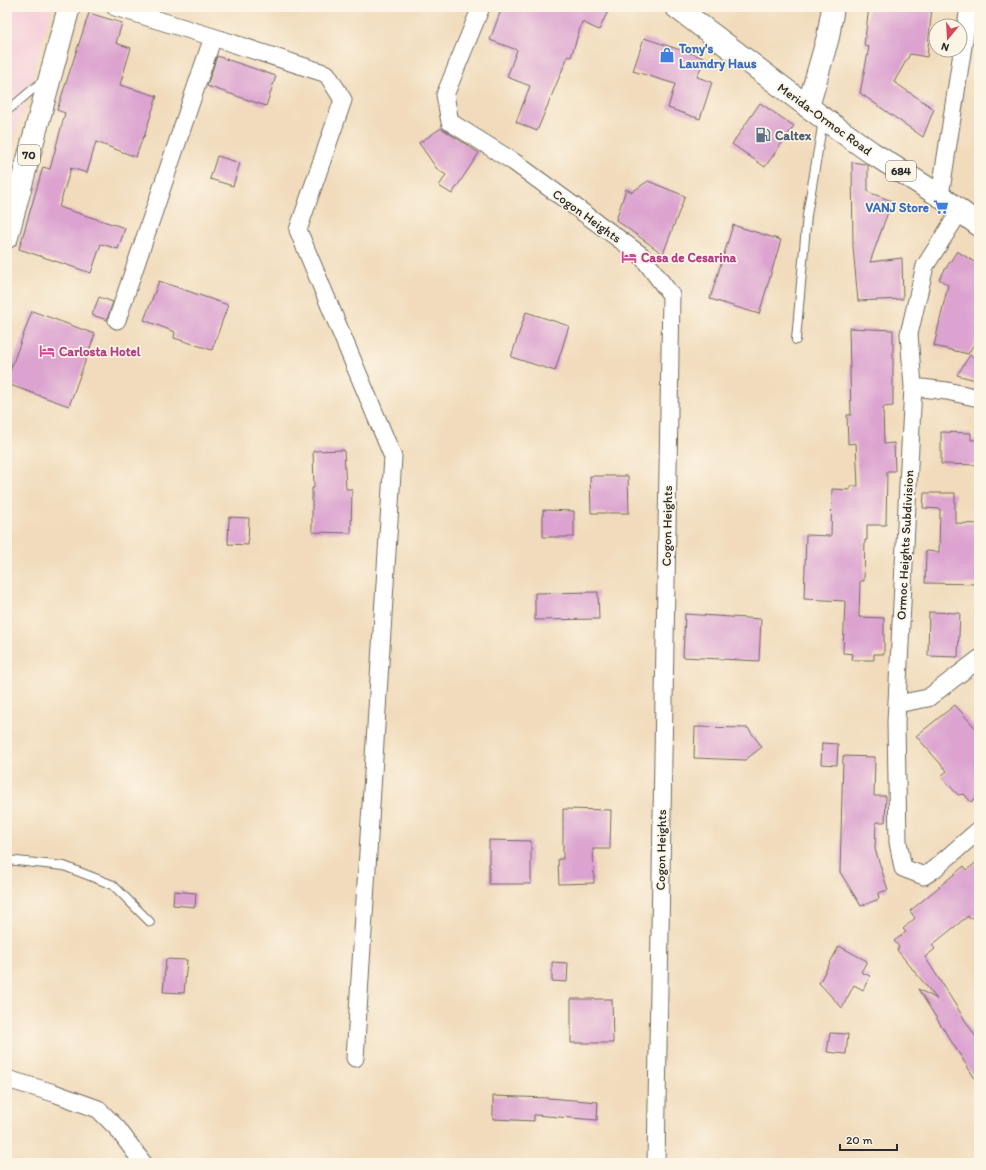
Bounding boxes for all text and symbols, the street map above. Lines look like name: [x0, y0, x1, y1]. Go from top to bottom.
north arrow: [928, 18, 968, 58]
text: N: [940, 40, 951, 54]
place label: Tony's Laundry Haus: [678, 41, 757, 72]
shop icon: Tony's Laundry Haus: [658, 46, 676, 64]
street label: Merida-Ormoc Road: [775, 80, 875, 158]
fuel station icon: Caltex: [754, 126, 772, 144]
place label: Caltex: [775, 128, 812, 143]
road number: 70: [18, 145, 40, 165]
road number: 684: [886, 161, 916, 181]
street label: Cogon Heights: [550, 186, 624, 246]
supermarket icon: VANJ Store: [932, 198, 950, 216]
place label: VANJ Store: [865, 200, 929, 215]
hotel icon: Casa de Cesarina: [620, 248, 638, 266]
place label: Casa de Cesarina: [641, 250, 737, 265]
hotel icon: Carlosta Hotel: [38, 342, 56, 360]
place label: Carlosta Hotel: [59, 344, 141, 359]
street label: Ormoc Heights Subdivision: [894, 469, 916, 620]
street label: Cogon Heights: [659, 485, 675, 567]
street label: Cogon Heights: [653, 809, 669, 891]
scale bar: [840, 1126, 897, 1152]
text: 20 m: [846, 1133, 873, 1147]

